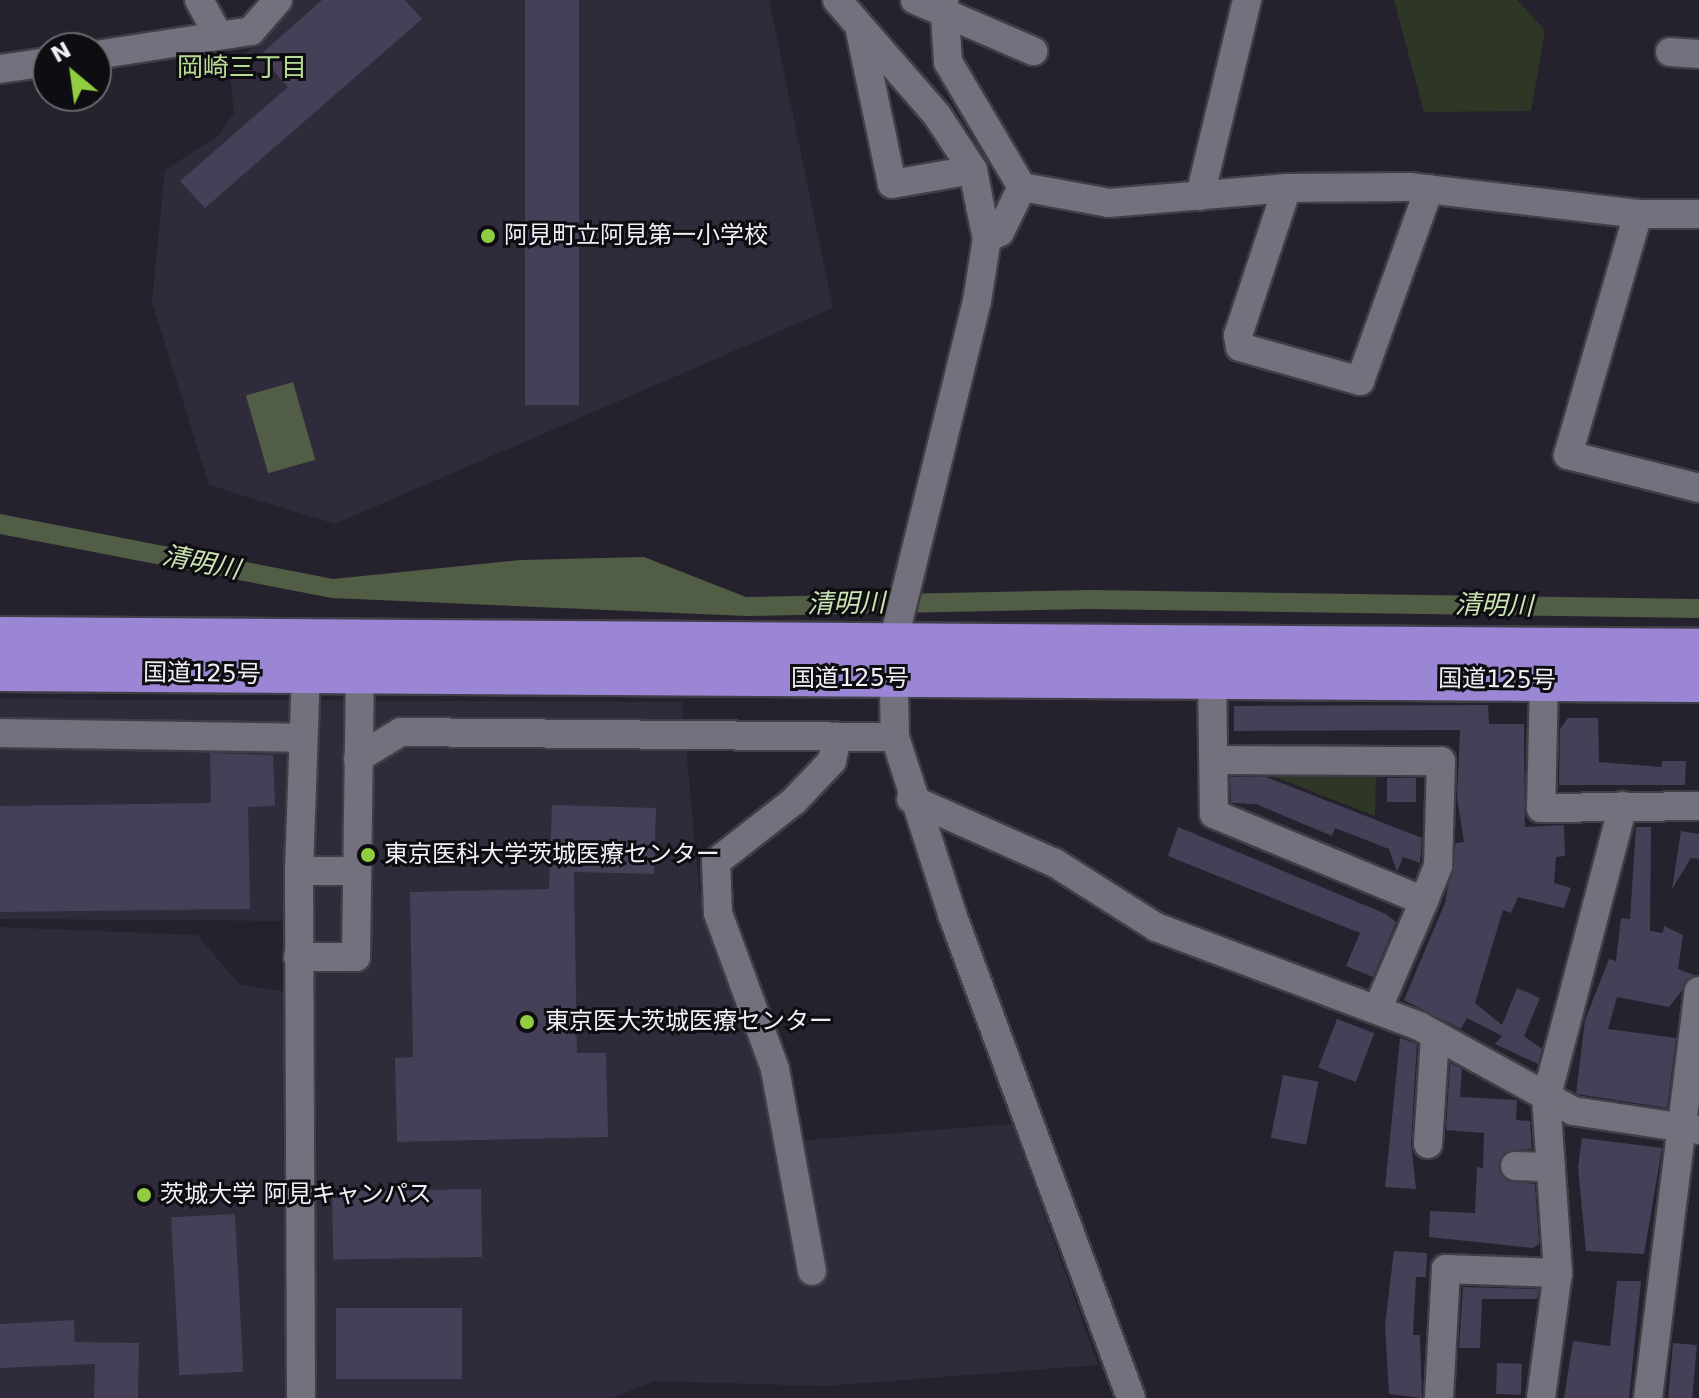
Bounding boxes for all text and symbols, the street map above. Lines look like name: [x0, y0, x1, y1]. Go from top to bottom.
north arrow: [32, 32, 112, 112]
text: N: [47, 37, 75, 68]
district label: 岡崎三丁目: [177, 52, 307, 84]
place label: 阿見町立阿見第一小学校: [504, 222, 768, 250]
marker: 阿見町立阿見第一小学校: [479, 227, 497, 245]
water label: 清明川: [160, 540, 242, 586]
water label: 清明川: [807, 588, 885, 620]
water label: 清明川: [1455, 590, 1533, 622]
street label: 国道125号: [143, 659, 261, 689]
street label: 国道125号: [791, 665, 909, 693]
street label: 国道125号: [1438, 665, 1556, 695]
place label: 東京医科大学茨城医療センター: [384, 841, 720, 869]
marker: 東京医科大学茨城医療センター: [359, 846, 377, 864]
place label: 東京医大茨城医療センター: [545, 1008, 833, 1036]
marker: 東京医大茨城医療センター: [516, 1011, 538, 1033]
place label: 茨城大学 阿見キャンパス: [160, 1181, 432, 1209]
marker: 茨城大学 阿見キャンパス: [135, 1186, 153, 1204]

